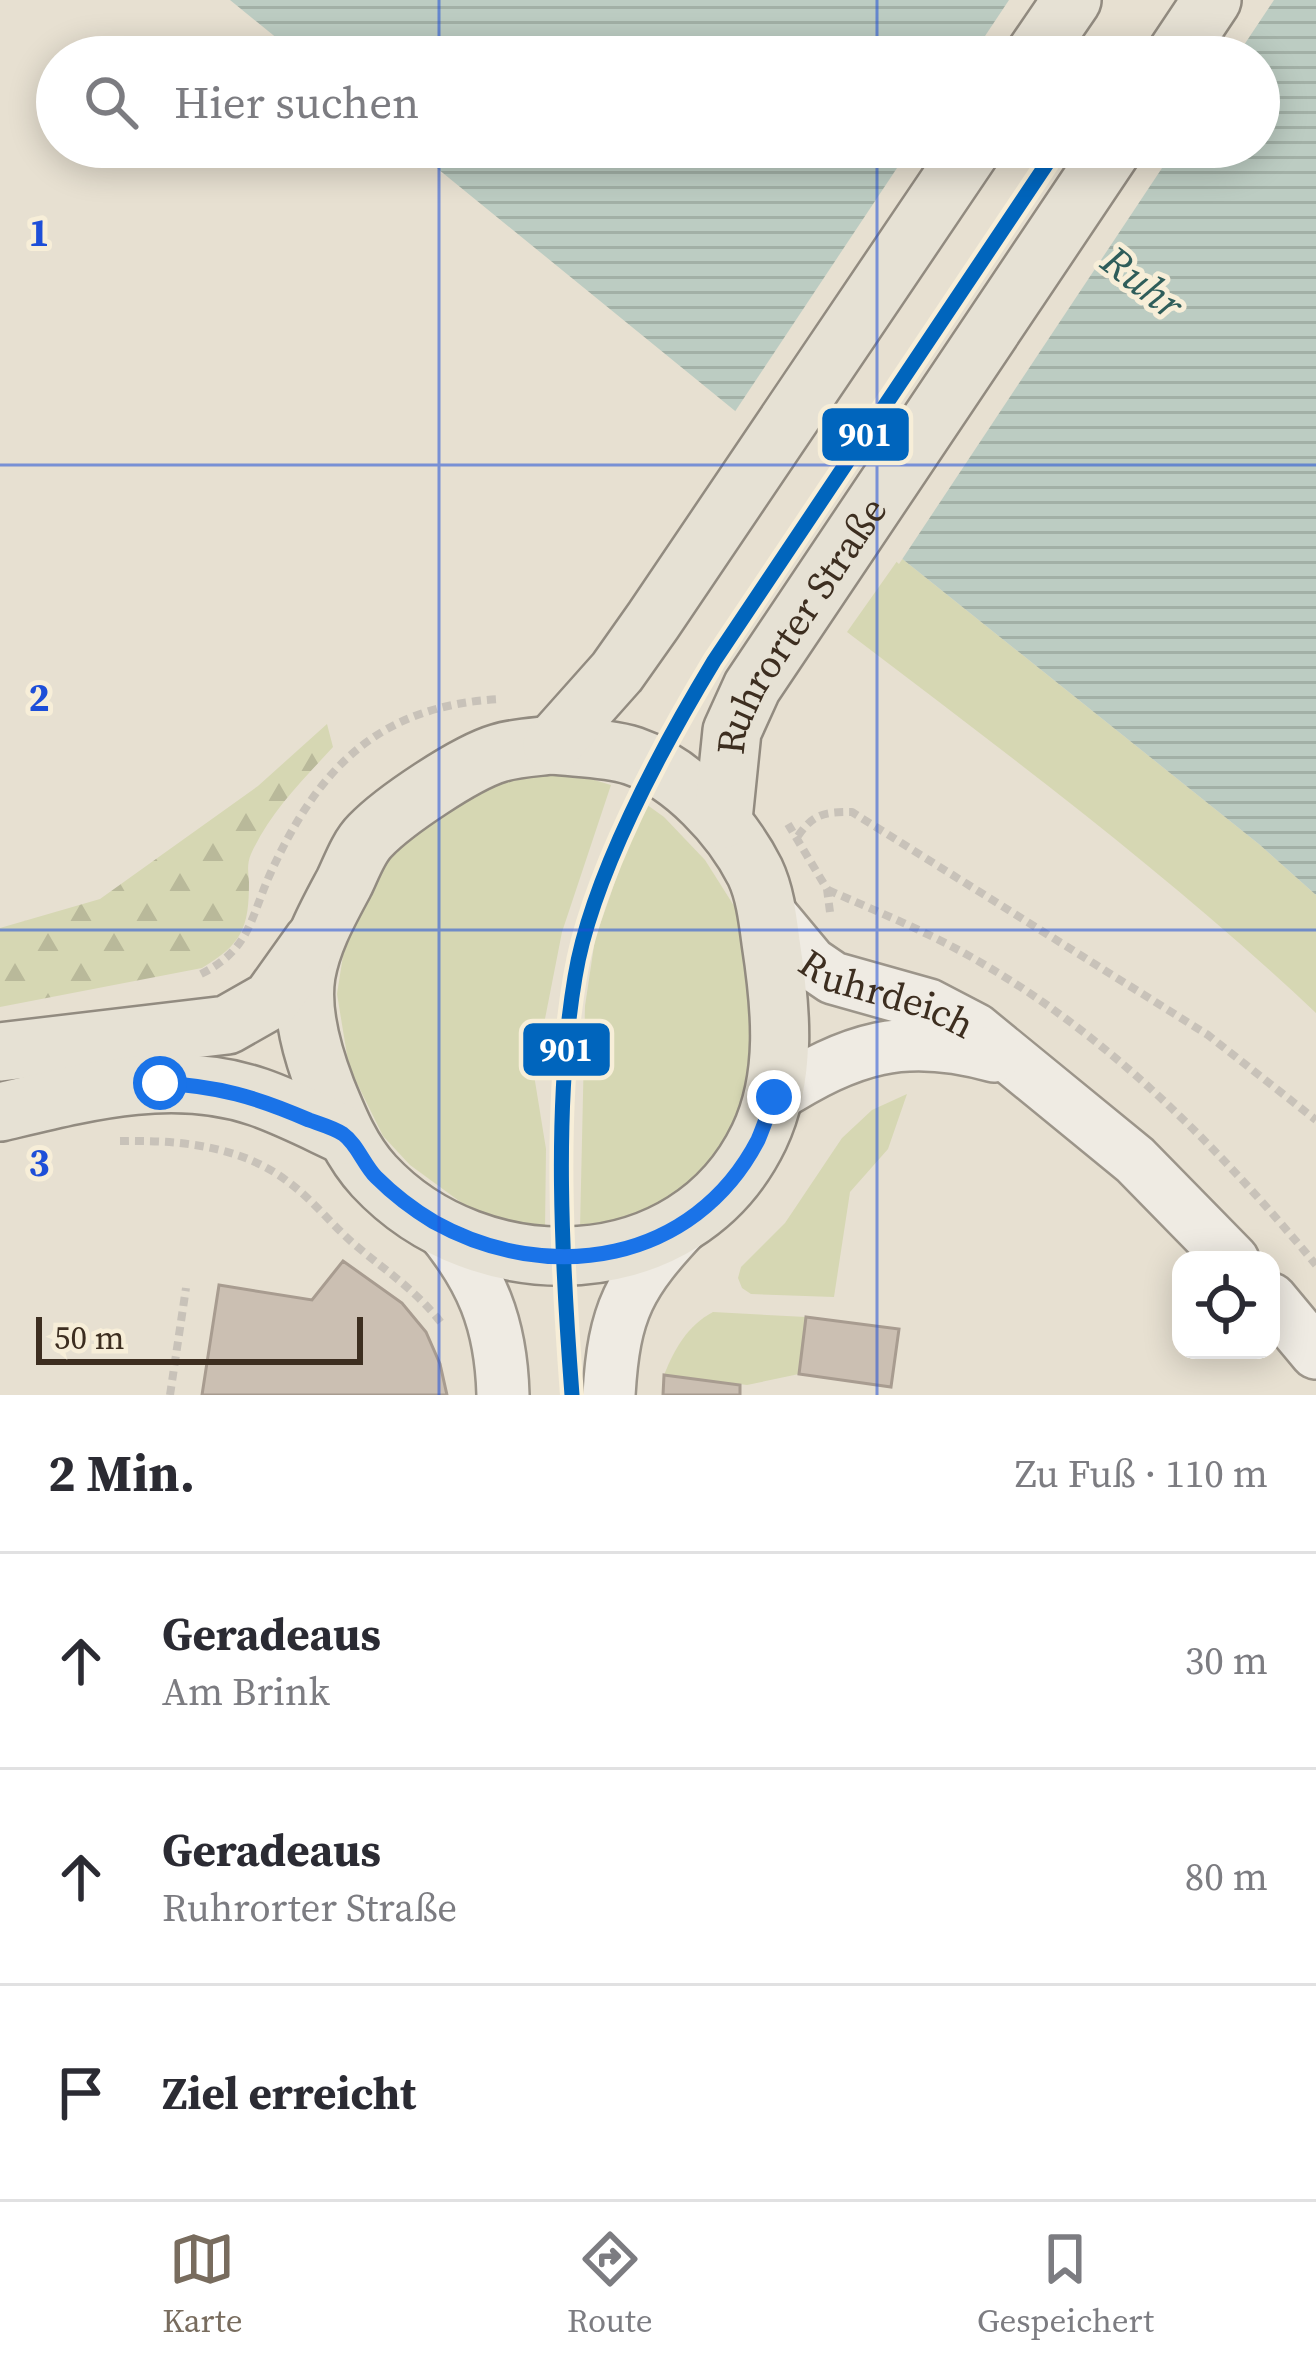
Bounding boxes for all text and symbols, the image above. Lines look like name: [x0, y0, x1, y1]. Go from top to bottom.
search box: [36, 36, 1280, 168]
icon: search: [78, 69, 144, 135]
text: Hier suchen: [174, 71, 419, 133]
text: 1: [28, 206, 50, 259]
water label: Ruhr: [1089, 231, 1197, 333]
line badge: 901: [820, 406, 911, 463]
text: 901: [838, 412, 892, 457]
street label: Ruhrorter Straße: [703, 486, 899, 757]
text: 2: [28, 671, 50, 724]
street label: Ruhrdeich: [789, 936, 984, 1051]
line badge: 901: [521, 1021, 612, 1078]
text: 901: [539, 1027, 593, 1072]
route start: [133, 1056, 187, 1110]
route end: [747, 1070, 801, 1124]
text: 3: [28, 1136, 50, 1189]
map controls: [1172, 1251, 1280, 1359]
button: locate: [1172, 1251, 1280, 1359]
scale bar: [36, 1311, 363, 1364]
text: 50 m: [54, 1315, 124, 1360]
text: 2 Min.: [48, 1438, 195, 1508]
text: Zu Fuß · 110 m: [1015, 1447, 1268, 1500]
text: Geradeaus: [162, 1603, 381, 1665]
icon: ahead: [48, 1628, 114, 1694]
text: 30 m: [1185, 1634, 1268, 1687]
text: Am Brink: [162, 1665, 330, 1718]
text: Geradeaus: [162, 1819, 381, 1881]
icon: ahead: [48, 1844, 114, 1910]
text: 80 m: [1185, 1850, 1268, 1903]
text: Ruhrorter Straße: [162, 1881, 457, 1934]
icon: arrive: [48, 2060, 114, 2126]
text: Ziel erreicht: [162, 2062, 416, 2124]
tab: Karte: [162, 2226, 243, 2343]
tab: Route: [567, 2226, 653, 2343]
tab: Gespeichert: [977, 2226, 1154, 2343]

